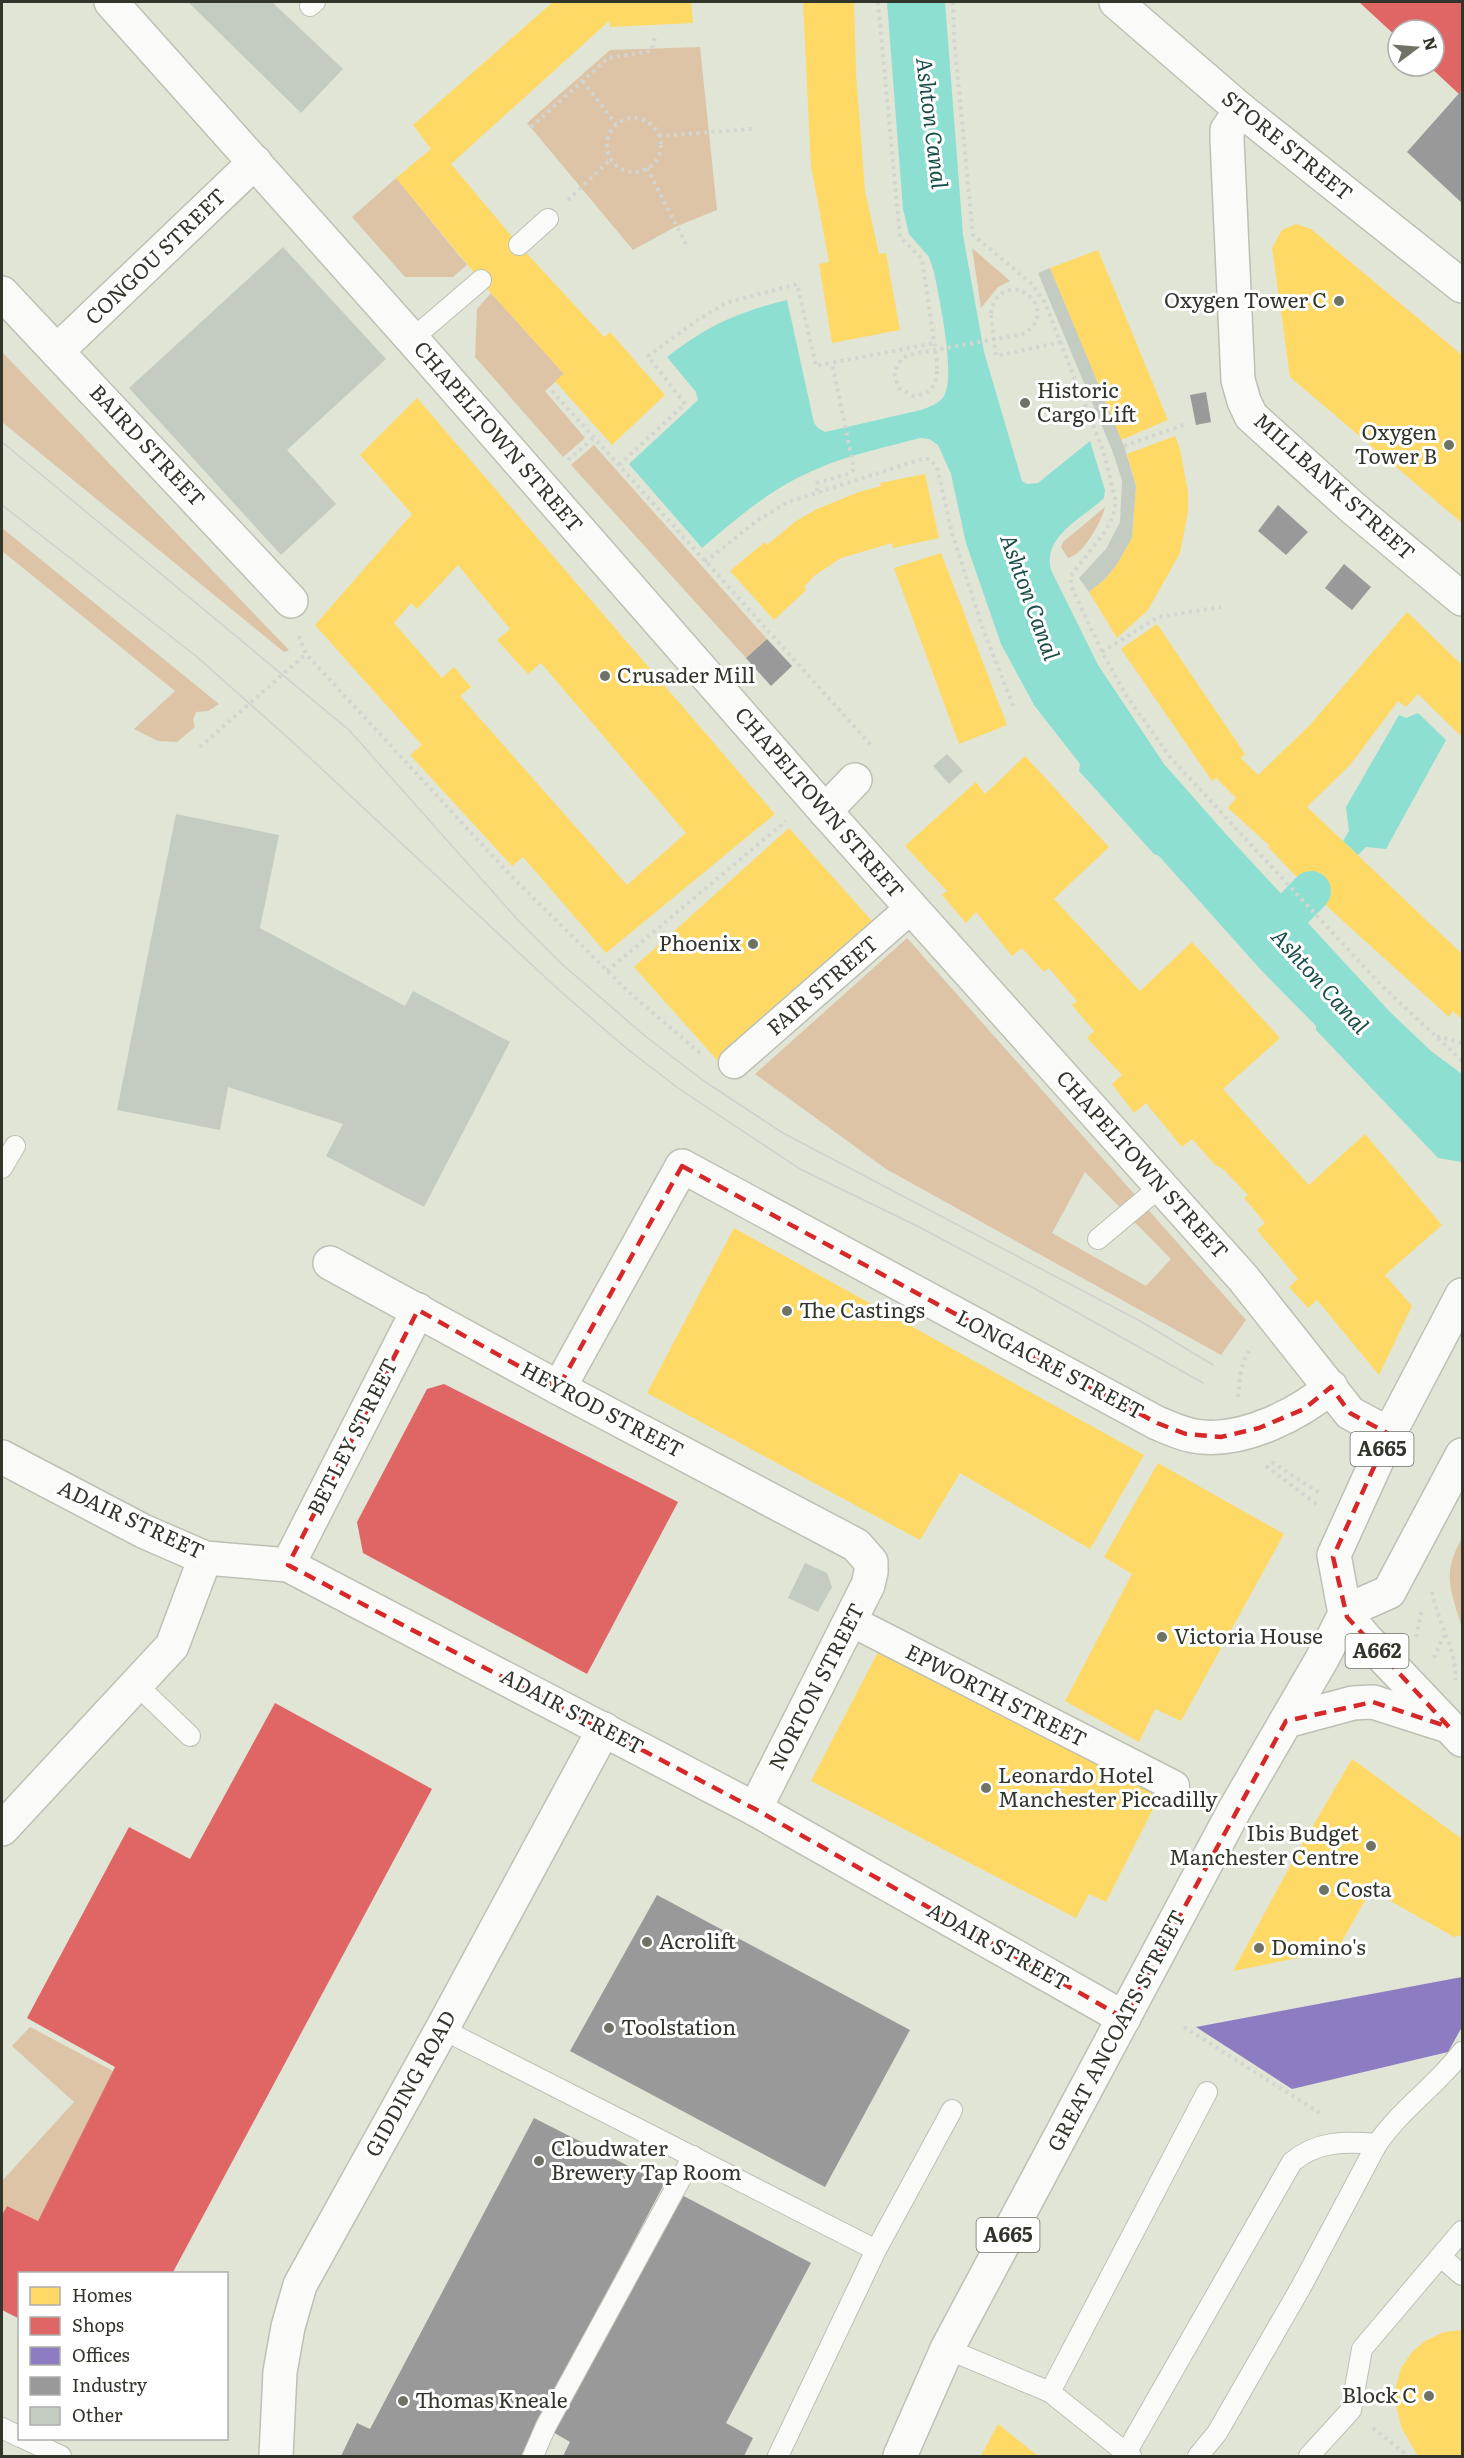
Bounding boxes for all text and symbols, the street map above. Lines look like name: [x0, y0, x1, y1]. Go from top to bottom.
north arrow: [1386, 18, 1446, 78]
text: N: [1418, 34, 1445, 53]
water label: Ashton Canal: [909, 55, 958, 191]
street label: STORE STREET: [1216, 81, 1361, 207]
street label: CONGOU STREET: [77, 180, 232, 331]
place label: Oxygen Tower C: [1164, 283, 1327, 314]
marker: Oxygen Tower C: [1332, 294, 1346, 308]
street label: CHAPELTOWN STREET: [408, 333, 592, 538]
place label: Historic Cargo Lift: [1037, 373, 1137, 428]
street label: BAIRD STREET: [84, 376, 214, 512]
marker: Historic Cargo Lift: [1018, 396, 1032, 410]
street label: MILLBANK STREET: [1248, 404, 1423, 566]
place label: Oxygen Tower B: [1354, 415, 1437, 470]
marker: Oxygen Tower B: [1442, 438, 1456, 452]
water label: Ashton Canal: [993, 529, 1070, 665]
place label: Crusader Mill: [617, 658, 755, 689]
marker: Crusader Mill: [598, 669, 612, 683]
street label: CHAPELTOWN STREET: [729, 699, 913, 904]
water label: Ashton Canal: [1265, 920, 1378, 1041]
place label: Phoenix: [659, 926, 741, 957]
street label: FAIR STREET: [759, 927, 884, 1041]
marker: Phoenix: [746, 937, 760, 951]
street label: CHAPELTOWN STREET: [1051, 1062, 1237, 1265]
place label: The Castings: [799, 1293, 925, 1324]
street label: LONGACRE STREET: [952, 1300, 1151, 1426]
marker: The Castings: [780, 1304, 794, 1318]
street label: BETLEY STREET: [298, 1352, 404, 1520]
street label: HEYROD STREET: [516, 1352, 690, 1464]
road number: A665: [1350, 1432, 1414, 1466]
street label: ADAIR STREET: [54, 1470, 210, 1565]
street label: NORTON STREET: [759, 1597, 870, 1775]
place label: Victoria House: [1174, 1619, 1323, 1650]
marker: Victoria House: [1155, 1630, 1169, 1644]
road number: A662: [1346, 1634, 1408, 1668]
street label: EPWORTH STREET: [901, 1635, 1093, 1753]
street label: ADAIR STREET: [496, 1659, 650, 1761]
place label: Leonardo Hotel Manchester Piccadilly: [998, 1758, 1219, 1813]
marker: Leonardo Hotel Manchester Piccadilly: [979, 1781, 993, 1795]
place label: Ibis Budget Manchester Centre: [1169, 1816, 1360, 1871]
marker: Ibis Budget Manchester Centre: [1364, 1839, 1378, 1853]
place label: Costa: [1336, 1872, 1392, 1903]
marker: Costa: [1317, 1883, 1331, 1897]
street label: ADAIR STREET: [922, 1893, 1076, 1997]
street label: GREAT ANCOATS STREET: [1038, 1904, 1192, 2156]
place label: Acrolift: [659, 1924, 737, 1955]
place label: Domino's: [1271, 1930, 1366, 1961]
marker: Acrolift: [640, 1935, 654, 1949]
marker: Domino's: [1252, 1941, 1266, 1955]
street label: GIDDING ROAD: [356, 2004, 462, 2162]
place label: Toolstation: [621, 2010, 736, 2041]
marker: Toolstation: [602, 2021, 616, 2035]
place label: Cloudwater Brewery Tap Room: [551, 2131, 742, 2186]
marker: Cloudwater Brewery Tap Room: [532, 2154, 546, 2168]
road number: A665: [976, 2218, 1040, 2252]
legend: [18, 2272, 228, 2440]
text: Homes: [72, 2281, 132, 2308]
text: Shops: [72, 2311, 124, 2338]
text: Offices: [72, 2341, 130, 2368]
text: Industry: [72, 2371, 148, 2398]
place label: Block C: [1342, 2378, 1417, 2409]
place label: Thomas Kneale: [415, 2383, 568, 2414]
marker: Block C: [1422, 2389, 1436, 2403]
marker: Thomas Kneale: [396, 2394, 410, 2408]
text: Other: [72, 2401, 123, 2428]

